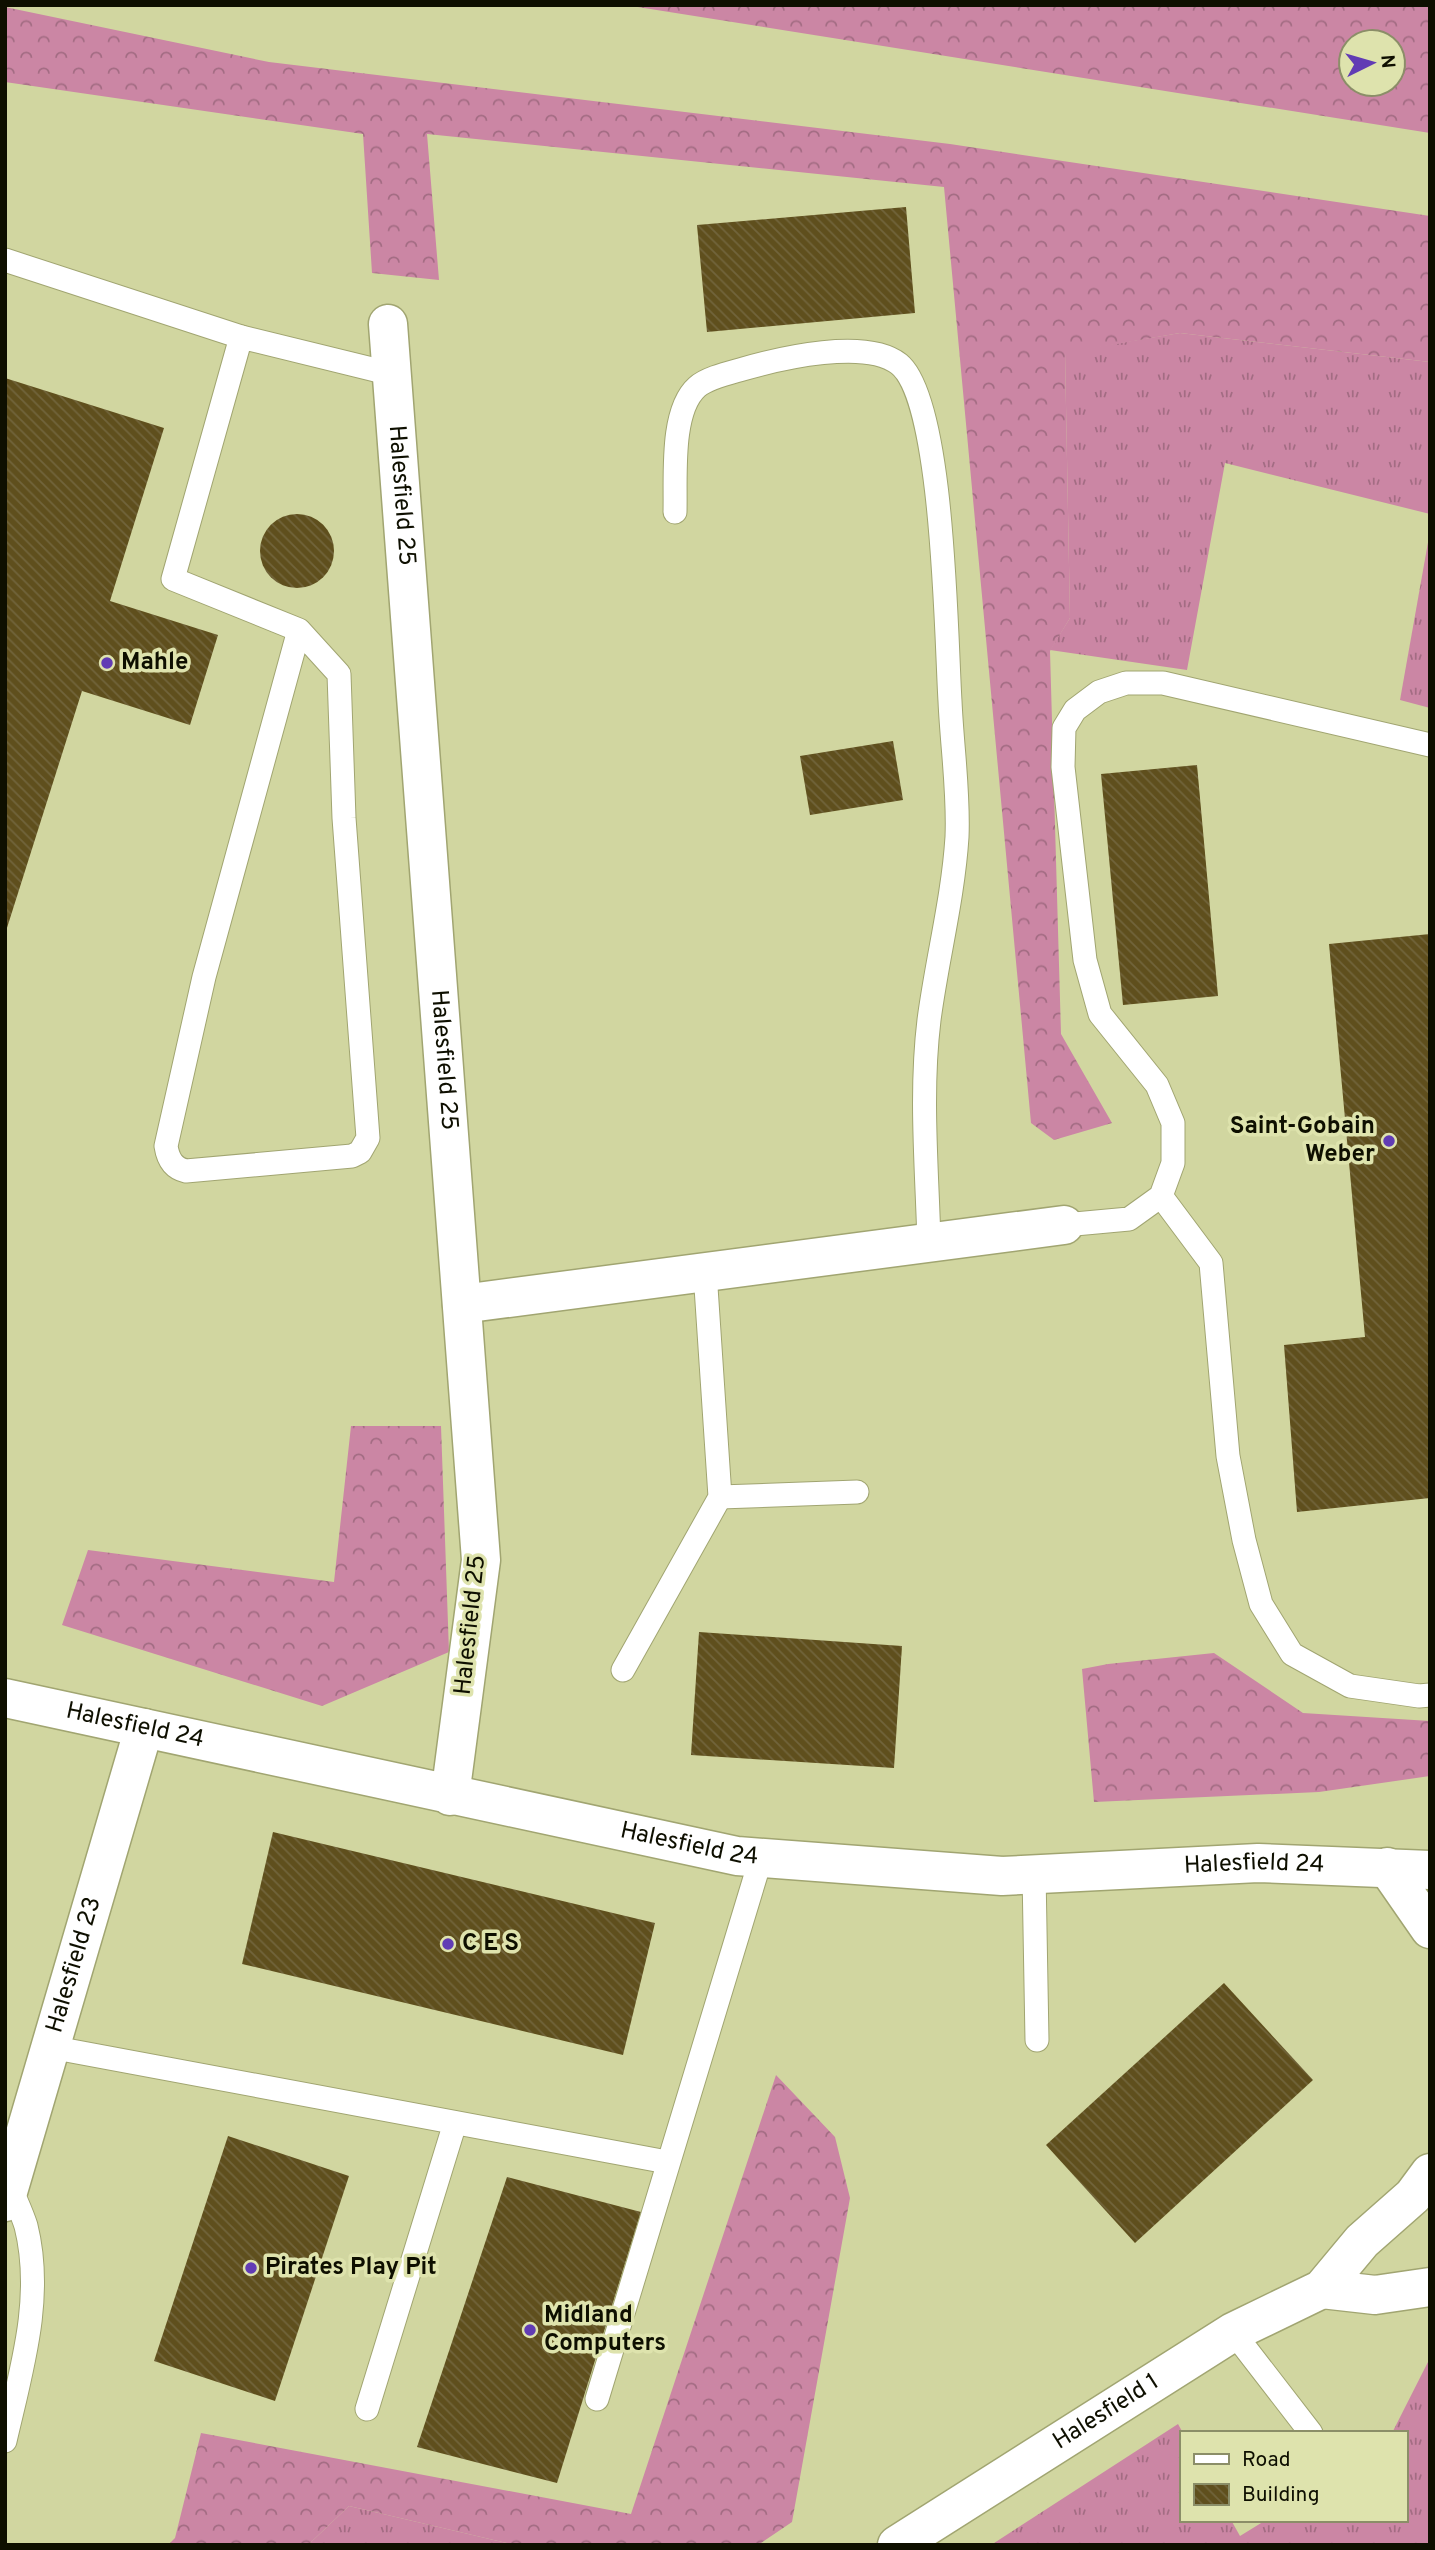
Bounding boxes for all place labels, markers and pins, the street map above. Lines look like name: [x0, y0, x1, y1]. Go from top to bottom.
place label: Mahle: [121, 648, 188, 678]
marker: Mahle: [99, 655, 115, 671]
place label: Saint-Gobain Weber: [1230, 1112, 1375, 1170]
marker: Saint-Gobain Weber: [1381, 1133, 1397, 1149]
place label: C E S: [462, 1929, 519, 1959]
marker: C E S: [440, 1936, 456, 1952]
place label: Pirates Play Pit: [265, 2253, 437, 2283]
marker: Pirates Play Pit: [243, 2260, 259, 2276]
place label: Midland Computers: [544, 2301, 666, 2359]
marker: Midland Computers: [522, 2322, 538, 2338]

